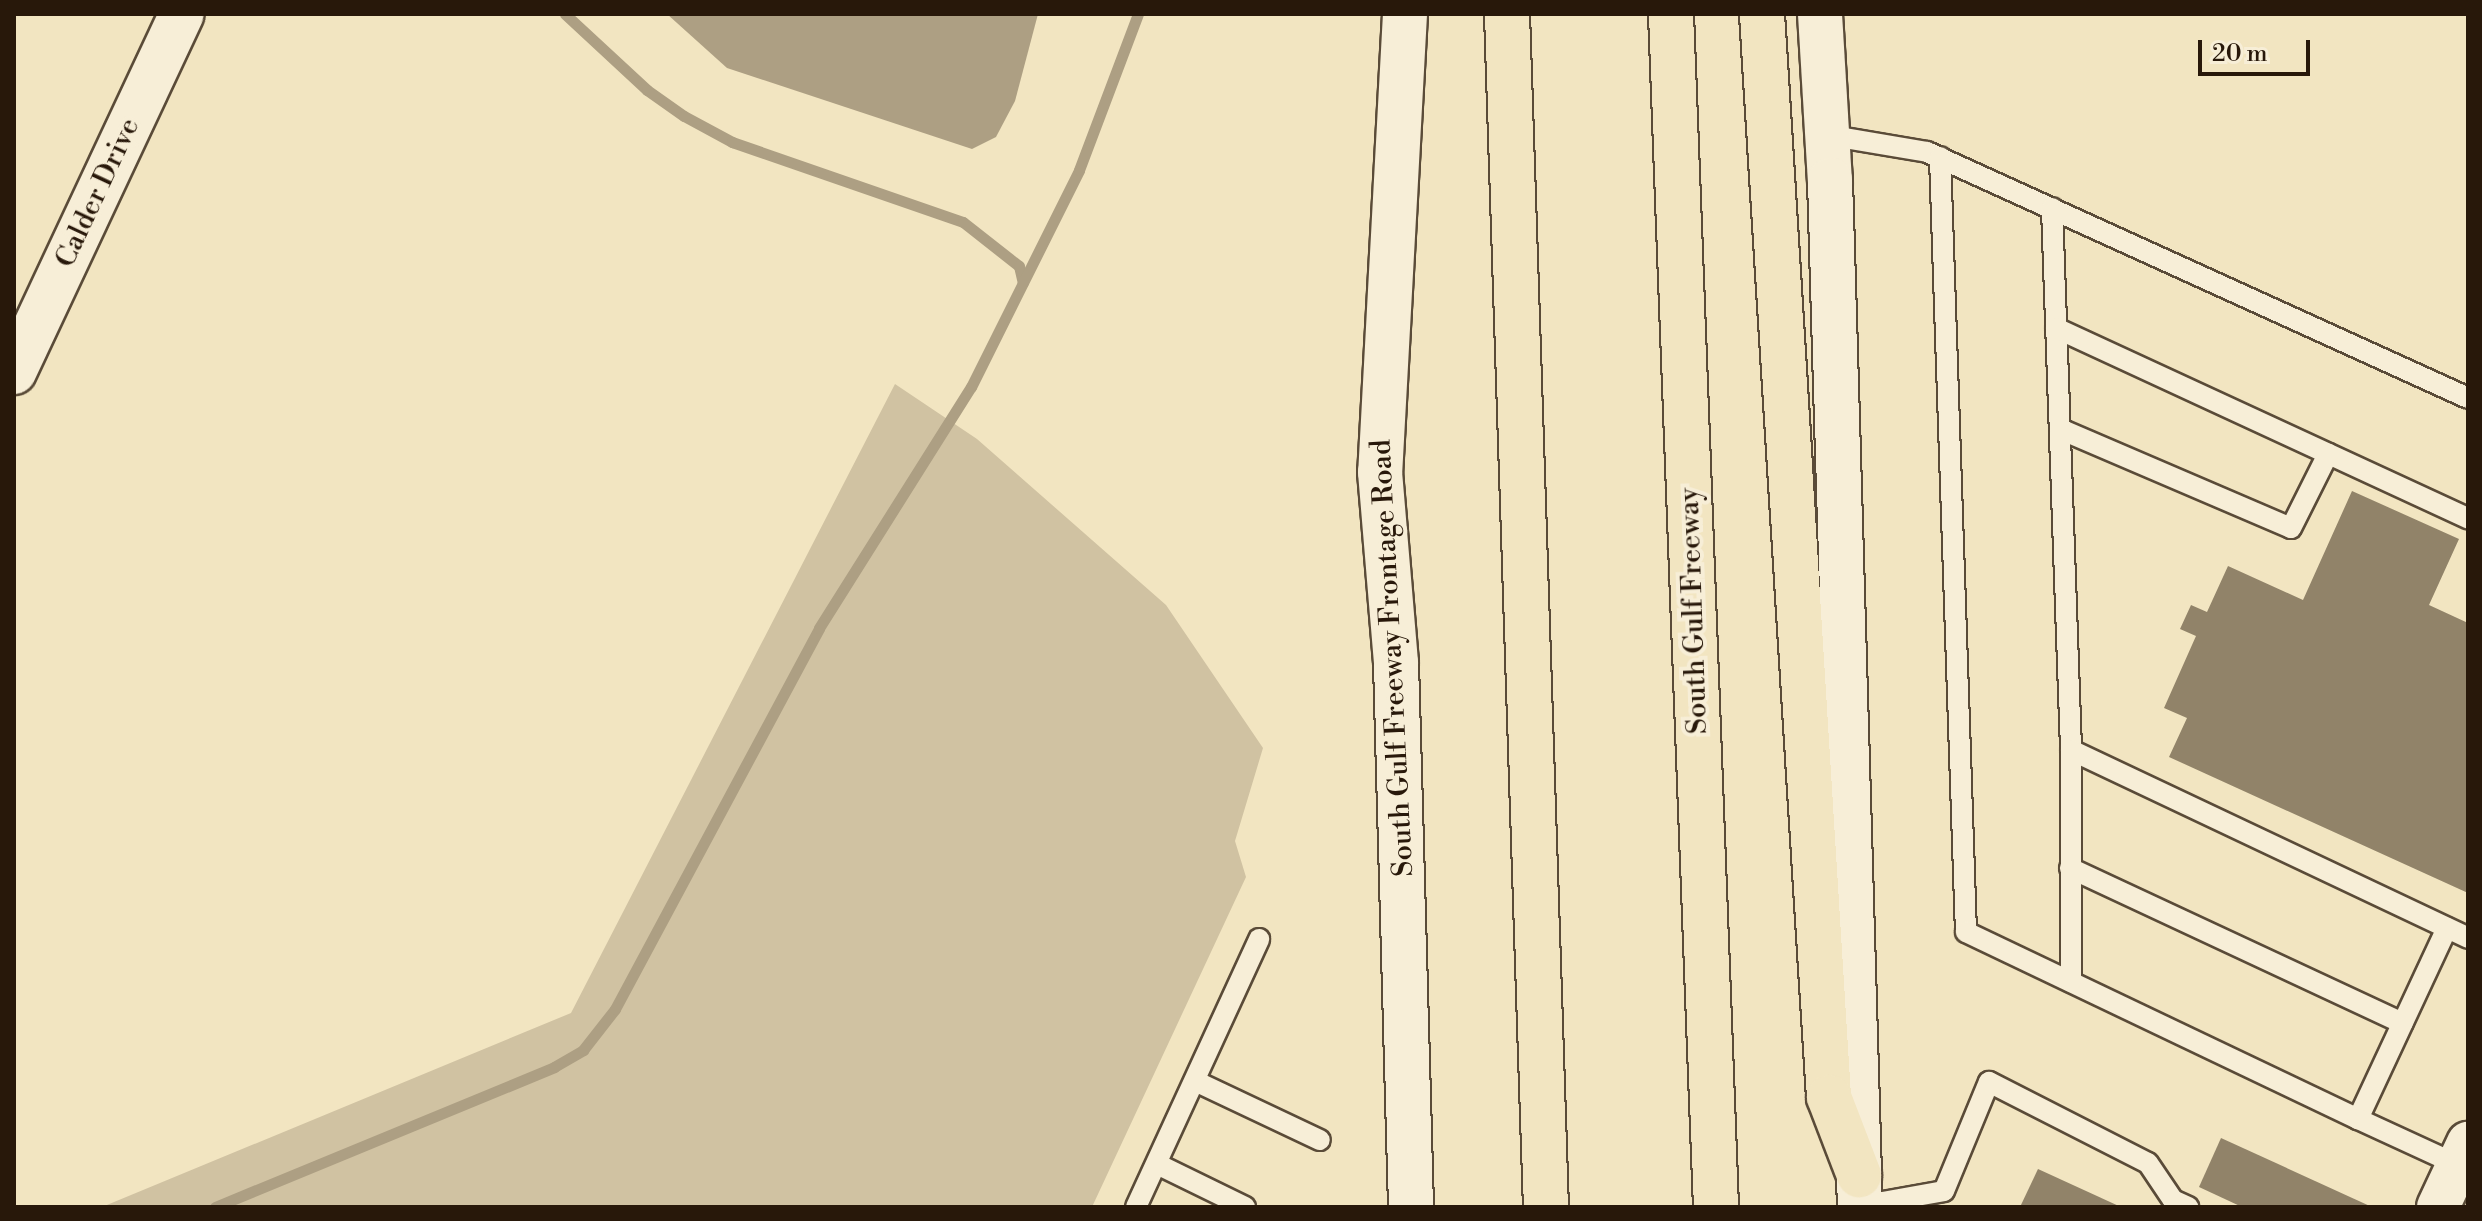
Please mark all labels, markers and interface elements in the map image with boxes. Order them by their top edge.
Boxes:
scale bar [2202,24,2314,74]
text: 20 m [2212,39,2268,69]
street label: Calder Drive [49,113,147,273]
street label: South Gulf Freeway Frontage Road [1365,438,1421,878]
street label: South Gulf Freeway [1673,487,1715,735]

